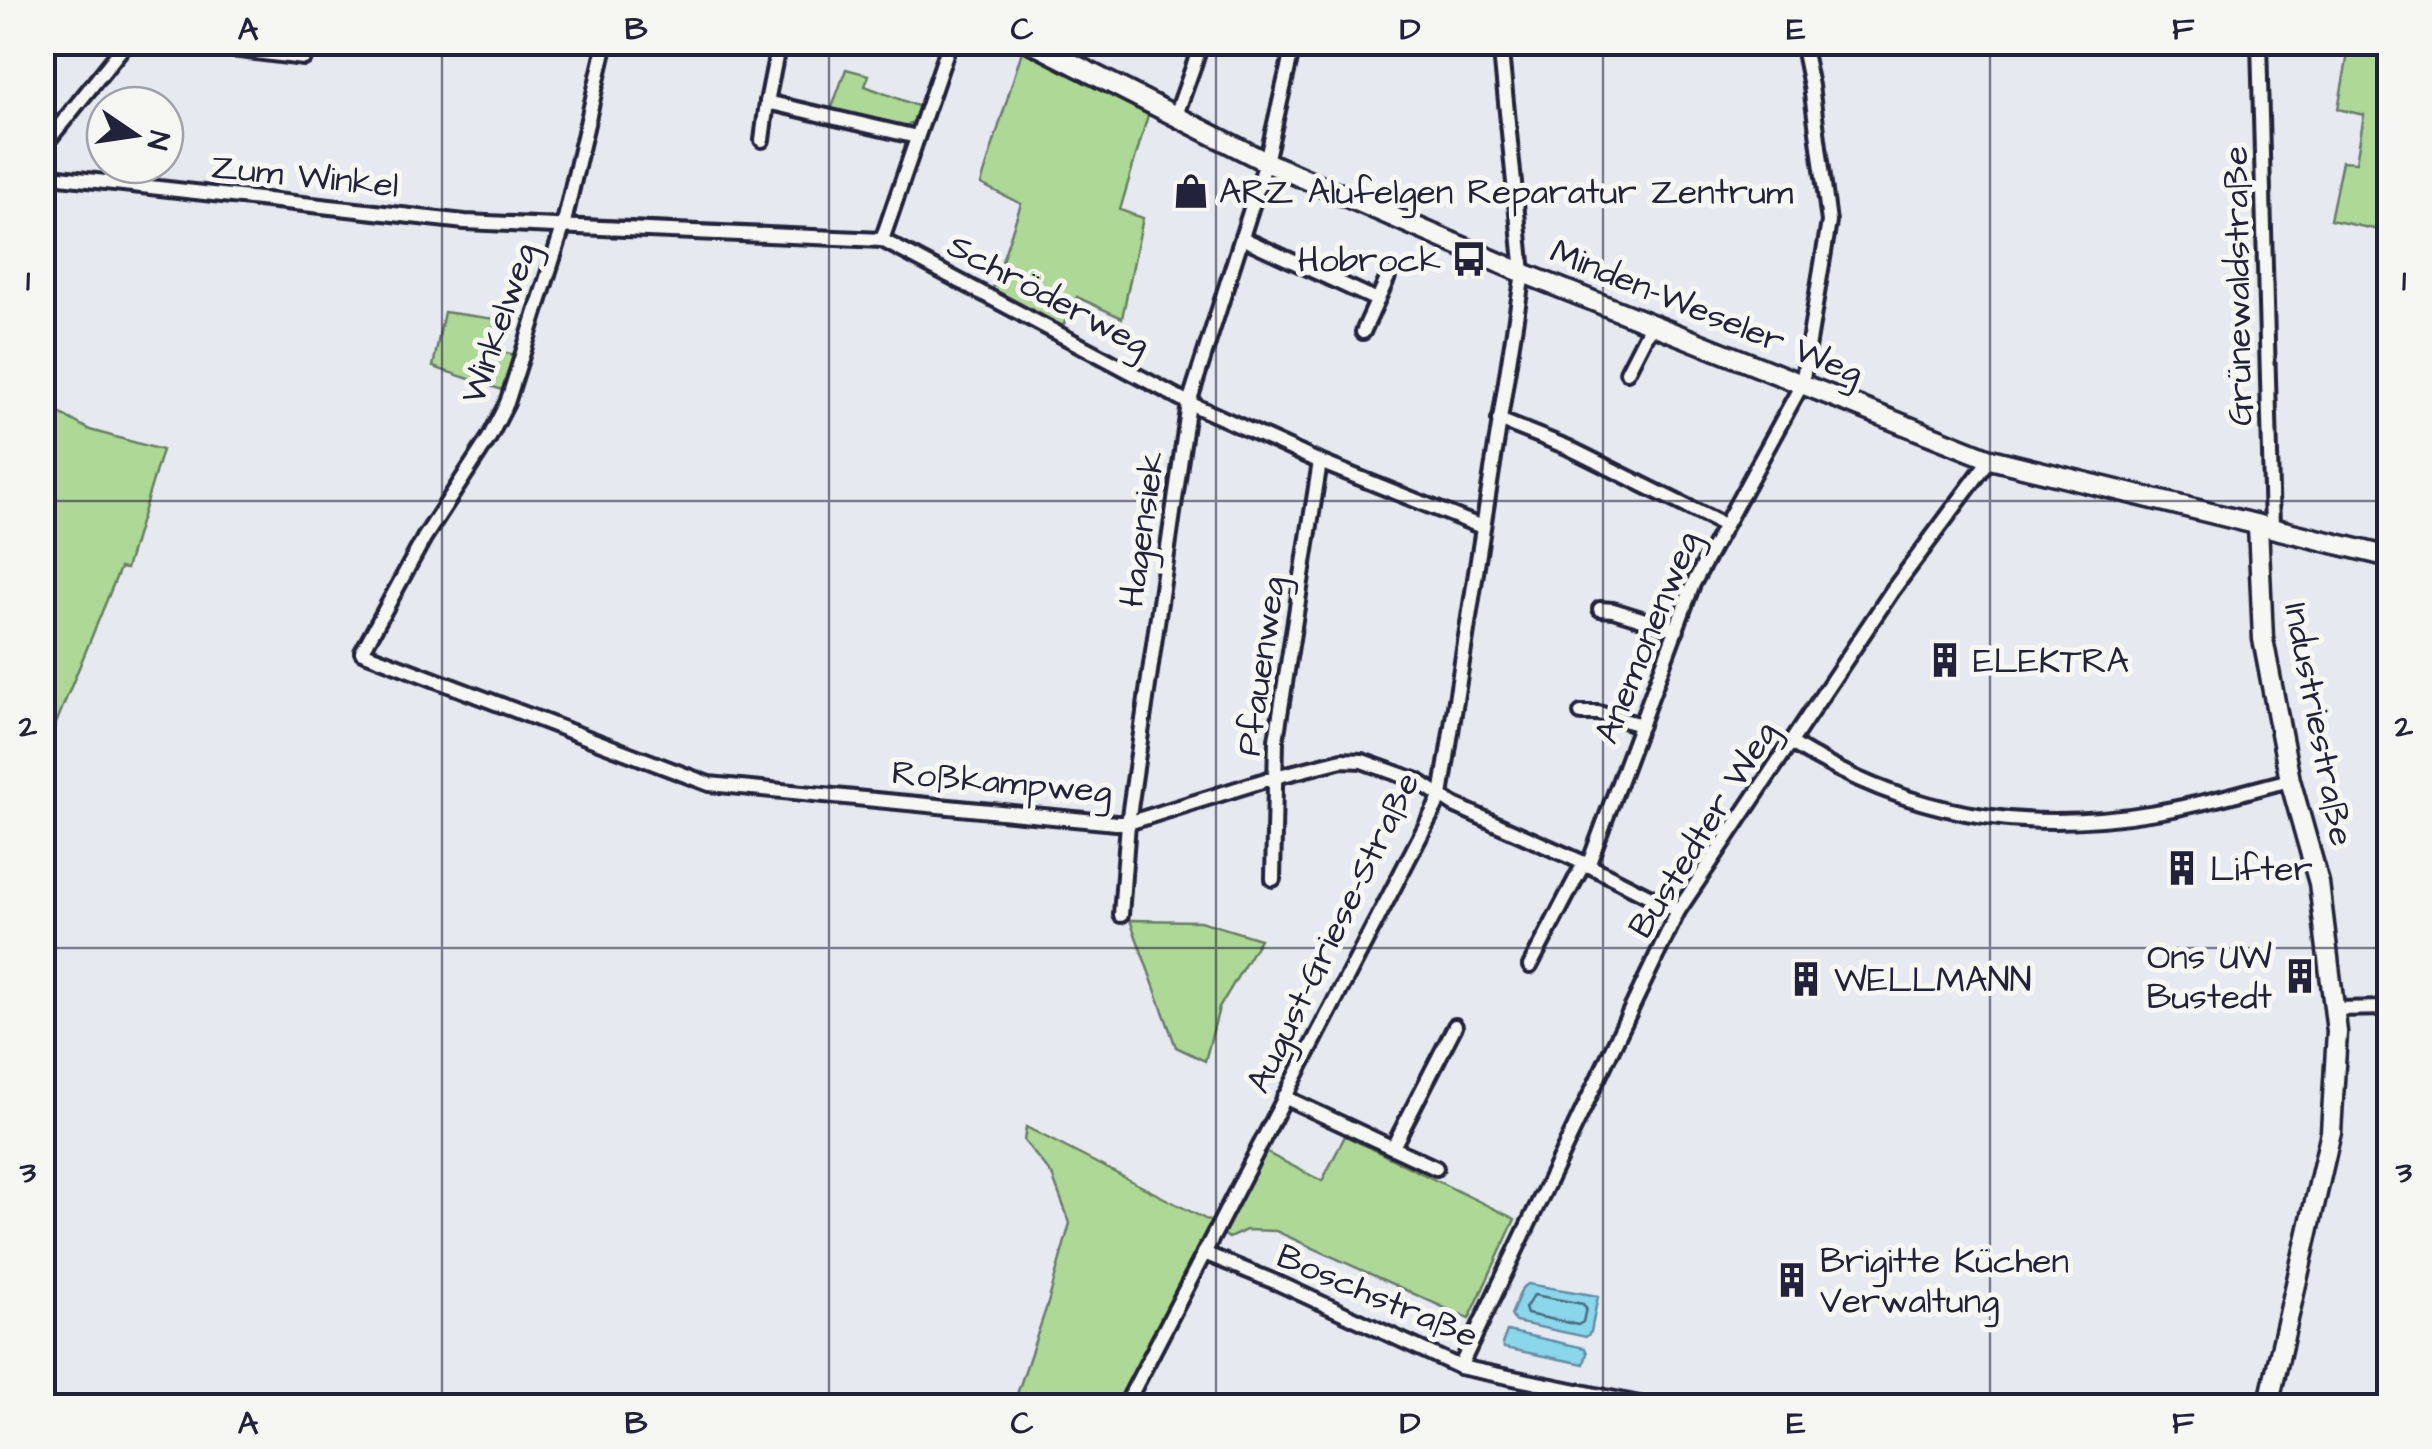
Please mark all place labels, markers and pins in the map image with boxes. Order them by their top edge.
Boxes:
place label: ARZ Alufelgen Reparatur Zentrum [1219,168,1793,219]
shop icon: ARZ Alufelgen Reparatur Zentrum [1172,172,1210,210]
place label: Hobrock [1298,236,1441,285]
bus stop icon: Hobrock [1450,240,1488,278]
place label: ELEKTRA [1973,637,2129,686]
building icon: ELEKTRA [1926,641,1964,679]
place label: Lifter [2210,845,2313,894]
building icon: Lifter [2163,849,2201,887]
place label: Ons UW Bustedt [2147,933,2272,1022]
place label: WELLMANN [1834,956,2031,1005]
building icon: Ons UW Bustedt [2281,957,2319,995]
building icon: WELLMANN [1787,960,1825,998]
place label: Brigitte Küchen Verwaltung [1820,1237,2069,1328]
building icon: Brigitte Küchen Verwaltung [1773,1261,1811,1299]

